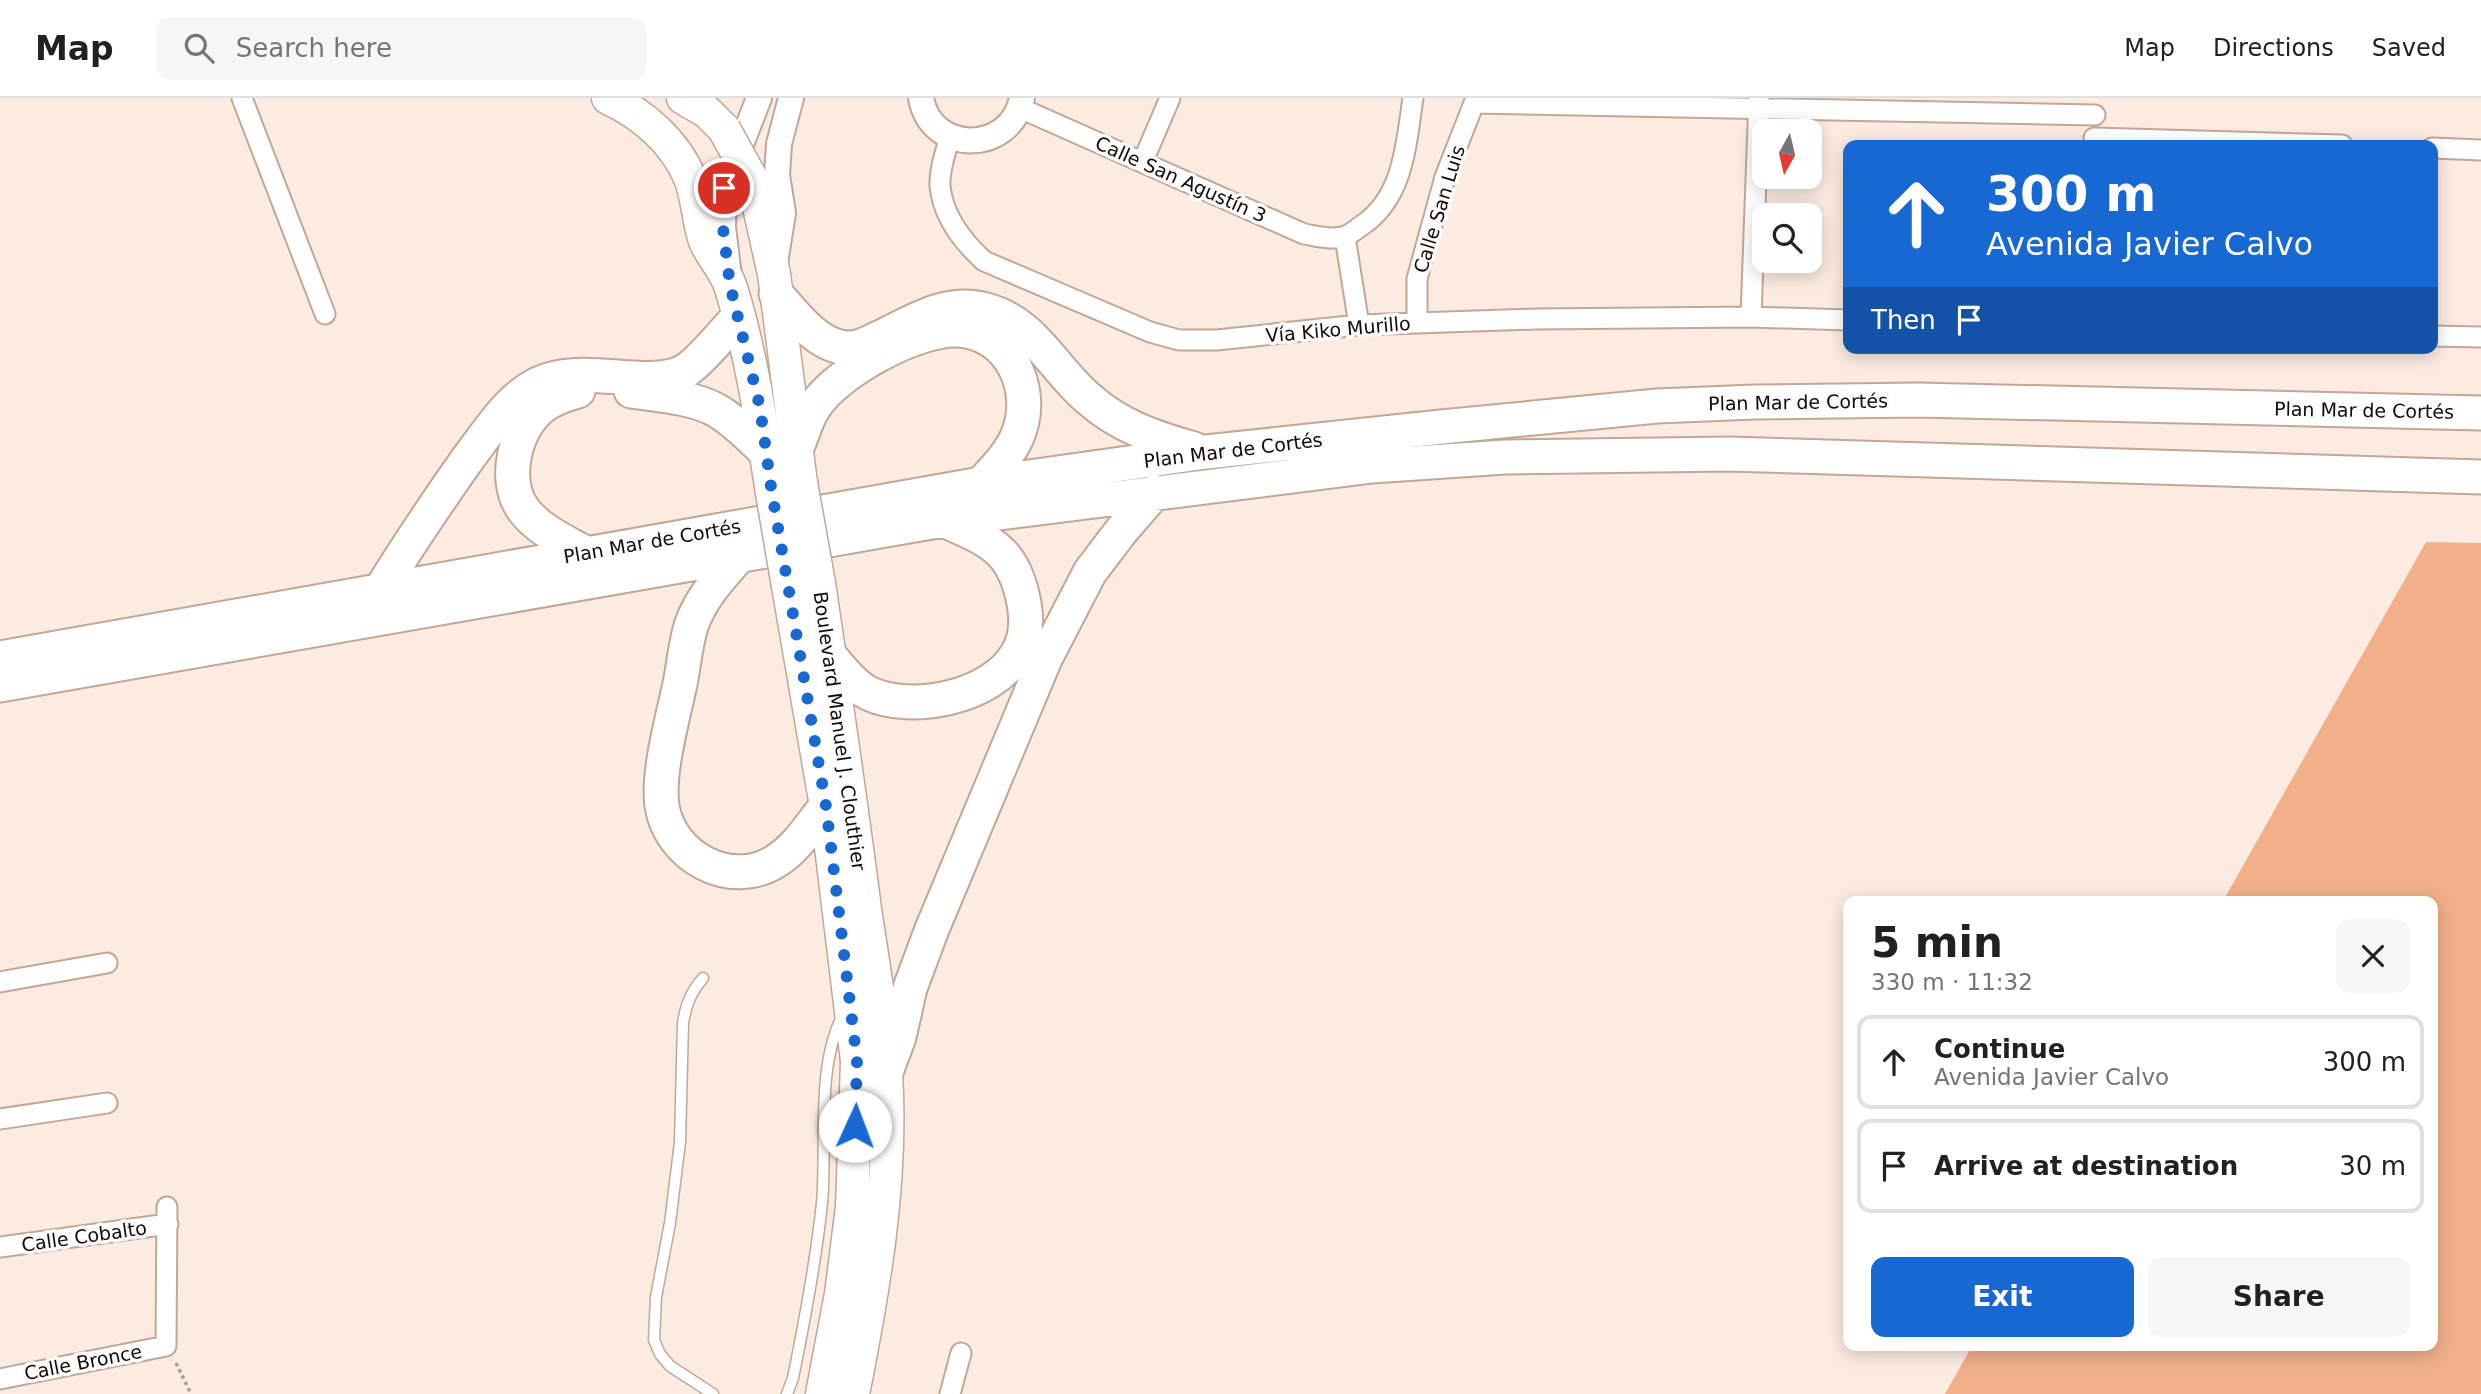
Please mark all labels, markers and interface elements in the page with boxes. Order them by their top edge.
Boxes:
search box [156,17,646,80]
text: Map [35,29,114,68]
icon: search [180,29,218,67]
text: Search here [236,33,392,63]
text: Map [2124,34,2175,62]
text: Directions [2213,34,2334,62]
text: Saved [2372,34,2446,62]
north arrow [1752,119,1822,189]
map controls [1752,119,1822,273]
street label: Calle San Agustín 3 [1092,131,1270,227]
street label: Calle San Luis [1409,142,1469,276]
pin [694,158,754,218]
text: 300 m [1986,166,2156,223]
icon: ahead [1871,168,1962,259]
icon: arrive [705,169,743,207]
button: search [1752,203,1822,273]
text: Avenida Javier Calvo [1986,225,2313,263]
icon: arrive [1950,301,1988,339]
text: Then [1871,305,1936,335]
street label: Vía Kiko Murillo [1265,312,1411,346]
street label: Plan Mar de Cortés [1708,389,1888,415]
street label: Plan Mar de Cortés [2274,397,2454,423]
street label: Plan Mar de Cortés [1142,428,1324,472]
street label: Plan Mar de Cortés [562,515,742,567]
street label: Boulevard Manuel J. Clouthier [810,590,871,872]
text: 5 min [1871,918,2003,967]
button: close [2336,919,2410,993]
text: 330 m · 11:32 [1871,969,2033,995]
text: Continue [1934,1034,2065,1064]
icon: ahead [1875,1043,1913,1081]
text: 300 m [2323,1047,2406,1077]
text: Avenida Javier Calvo [1934,1064,2169,1090]
position arrow [818,1089,892,1163]
icon: arrive [1875,1147,1913,1185]
text: Arrive at destination [1934,1151,2238,1181]
text: 30 m [2339,1151,2406,1181]
street label: Calle Cobalto [20,1216,148,1256]
button: Exit [1871,1257,2134,1337]
button: Share [2148,1257,2410,1337]
street label: Calle Bronce [22,1340,144,1384]

